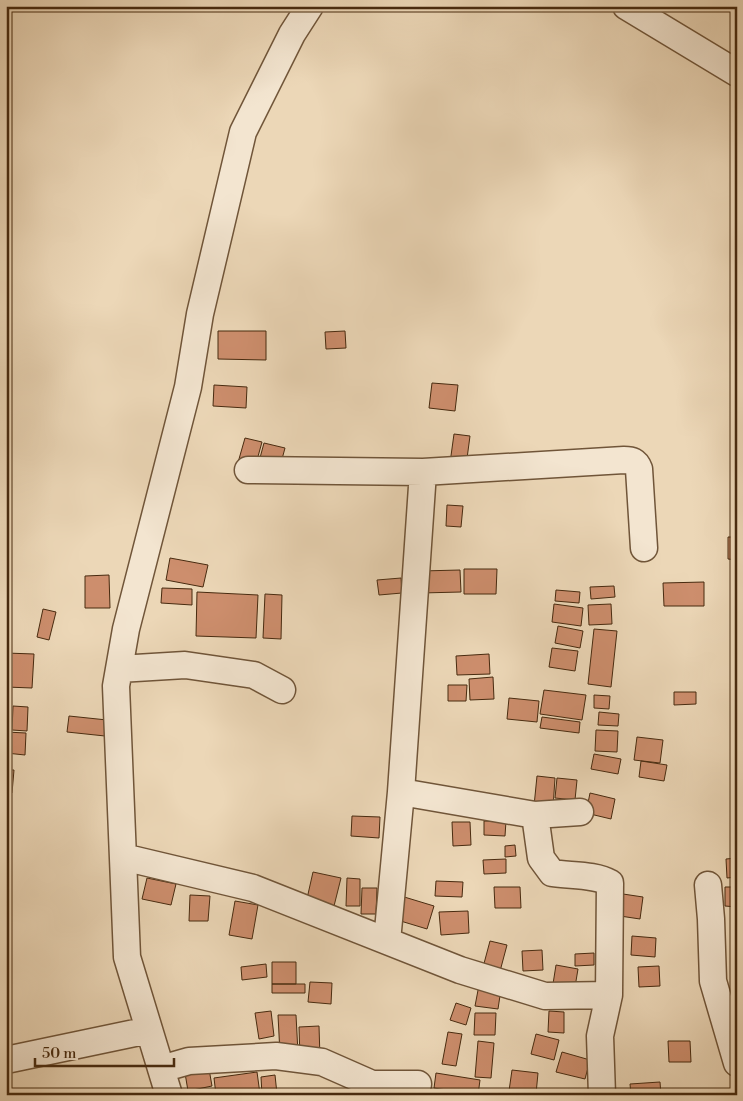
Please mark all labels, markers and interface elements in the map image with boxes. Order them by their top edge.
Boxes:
scale bar [35,1036,174,1068]
text: 50 m [42,1044,76,1063]

